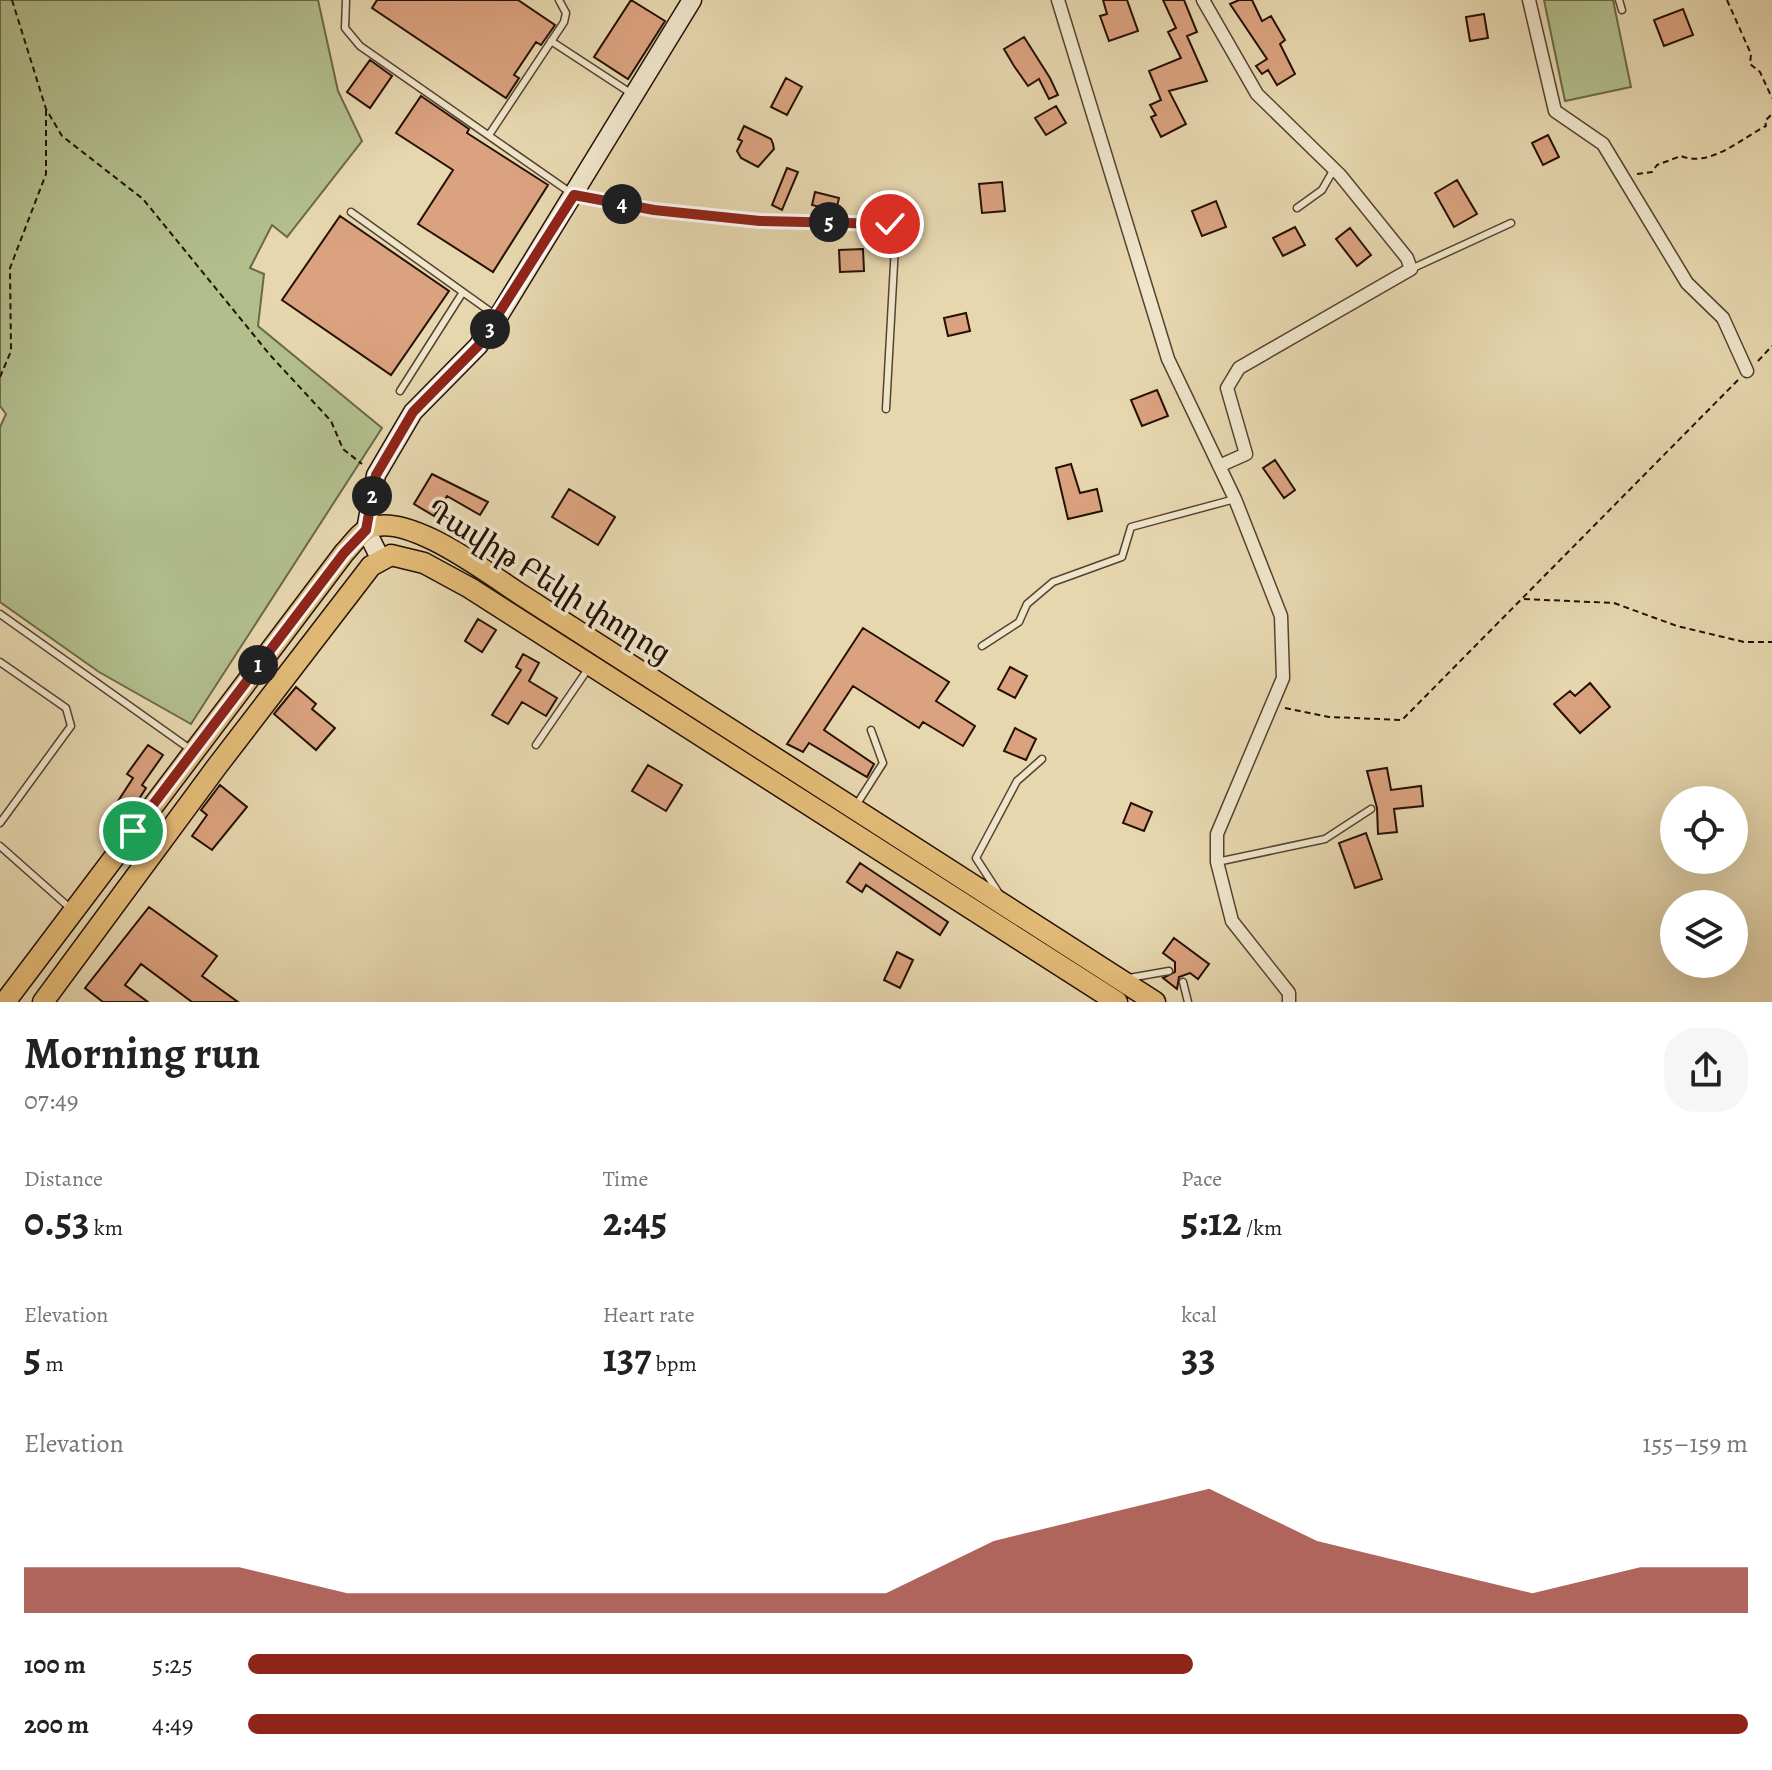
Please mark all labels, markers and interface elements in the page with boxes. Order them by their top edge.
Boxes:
pin: 4 [602,184,642,224]
text: 4 [617,189,627,219]
pin [856,190,924,258]
pin: 5 [809,202,849,242]
icon: check [868,202,912,246]
text: 5 [824,207,834,237]
pin: 3 [470,309,510,349]
text: 3 [485,314,495,344]
pin: 2 [352,476,392,516]
text: 2 [367,481,377,511]
street label: Դավիթ Բեկի փողոց [419,490,679,672]
pin: 1 [238,645,278,685]
text: 1 [254,650,262,680]
map controls [1660,786,1748,978]
button: locate [1660,786,1748,874]
pin [99,797,167,865]
icon: arrive [111,809,155,853]
button: layers [1660,890,1748,978]
text: Morning run [24,1023,260,1083]
button: share [1664,1028,1748,1112]
text: 07:49 [24,1083,79,1118]
text: Distance [24,1164,103,1194]
text: Time [603,1164,648,1194]
text: Pace [1181,1164,1222,1194]
text: 0.53 [24,1194,89,1249]
text: 2:45 [603,1194,667,1249]
text: 5:12 [1181,1194,1242,1249]
text: km [89,1213,123,1243]
text: /km [1242,1213,1282,1243]
text: Elevation [24,1300,108,1330]
text: Heart rate [603,1300,695,1330]
text: kcal [1181,1300,1217,1330]
text: 5 [24,1330,41,1385]
text: 137 [603,1330,651,1385]
text: 33 [1181,1330,1216,1385]
text: m [41,1349,64,1379]
text: bpm [651,1349,697,1379]
text: Elevation [24,1426,124,1461]
text: 155–159 m [1642,1426,1748,1461]
text: 100 m [24,1647,86,1682]
text: 5:25 [152,1647,193,1682]
text: 200 m [24,1707,89,1742]
text: 4:49 [152,1707,194,1742]

